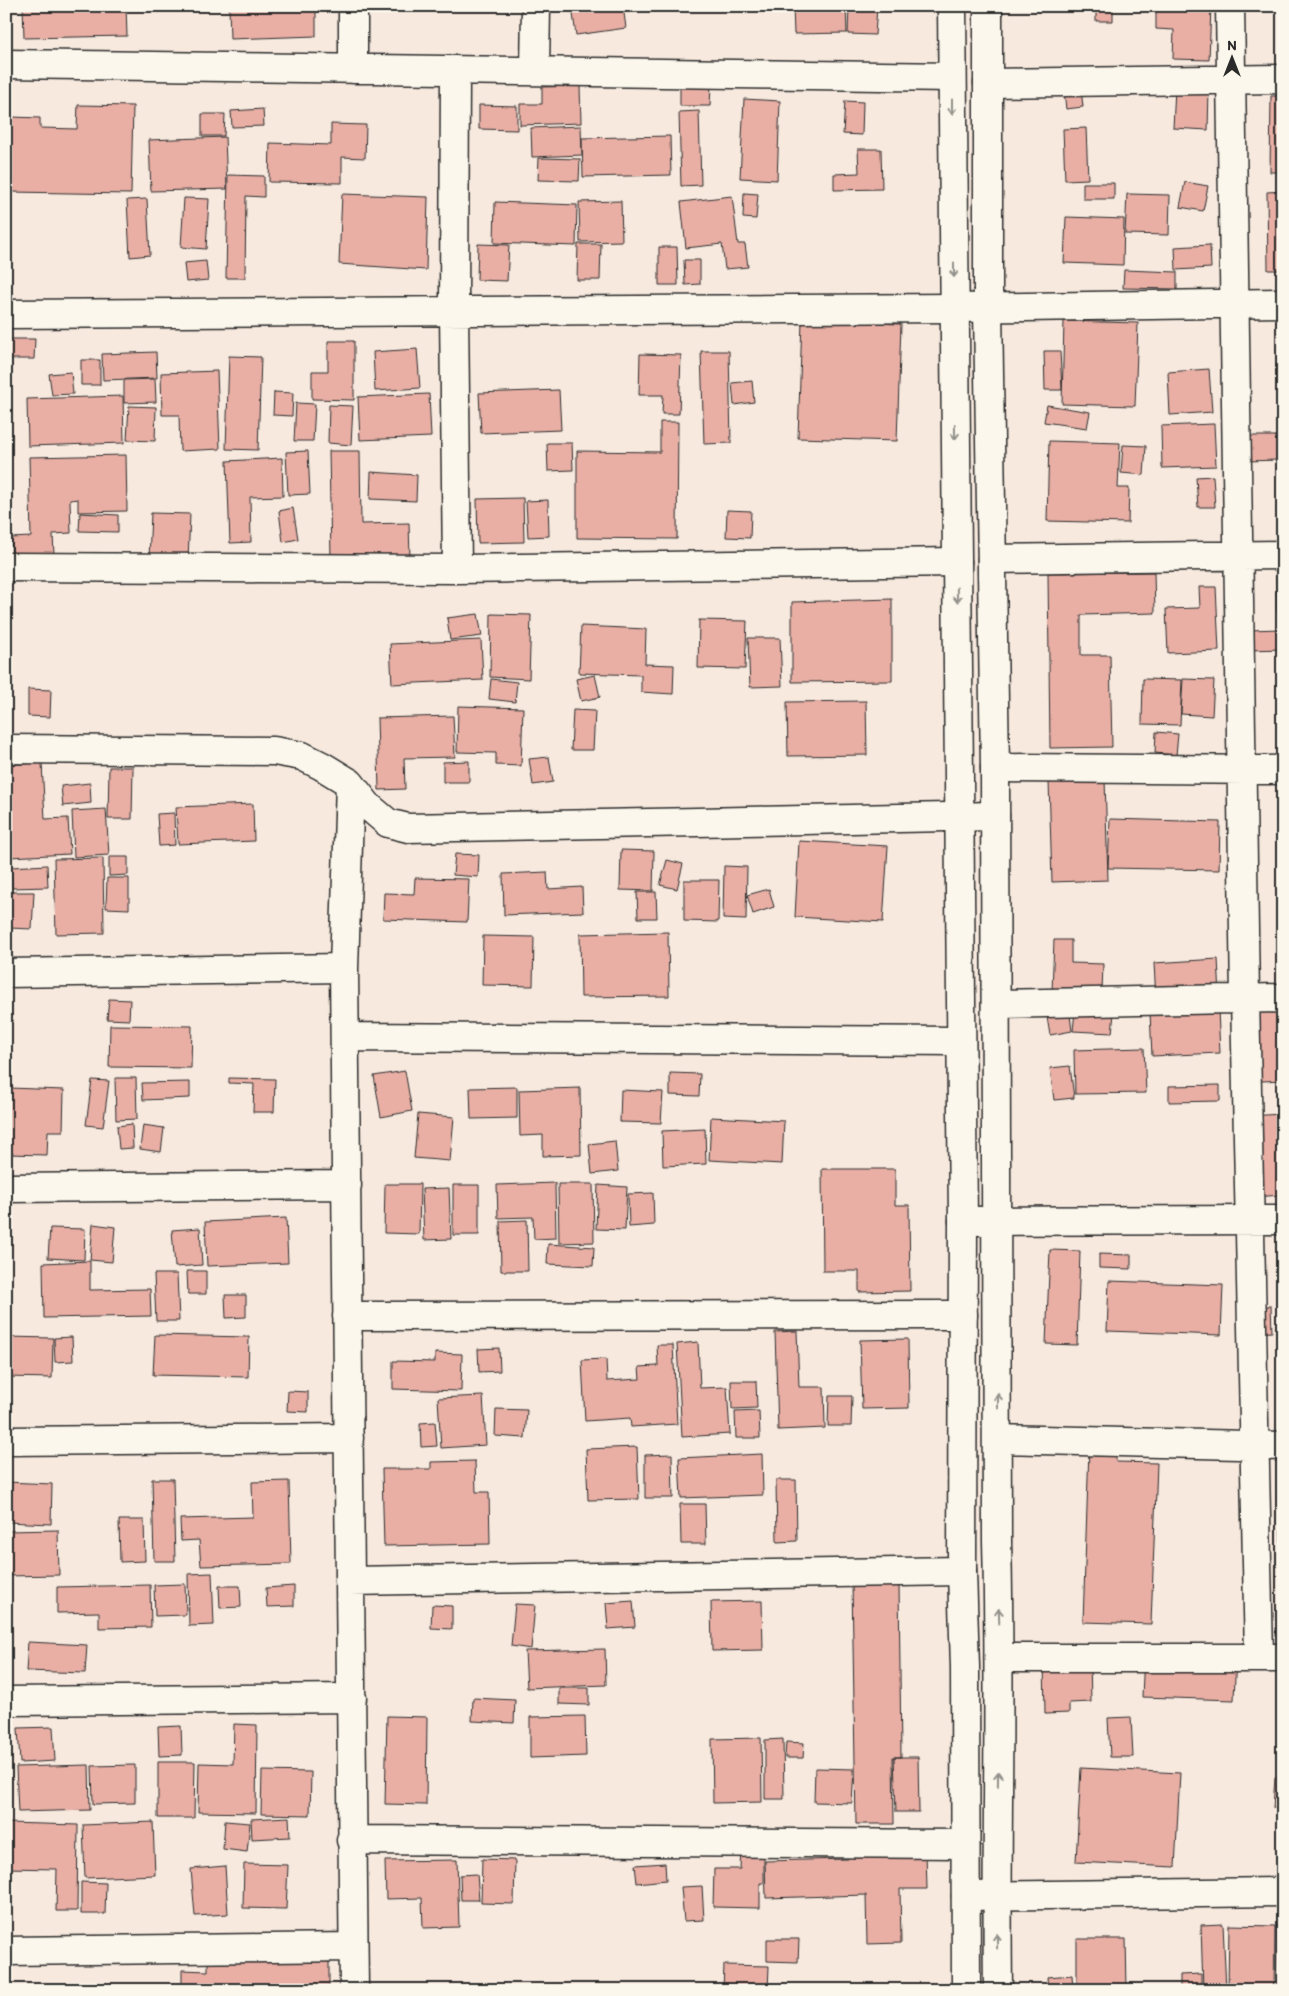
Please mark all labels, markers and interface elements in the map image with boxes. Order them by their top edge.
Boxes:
north arrow [1206,32,1256,82]
text: N [1227,37,1237,54]
one-way arrow [947,99,957,115]
one-way arrow [949,262,958,278]
one-way arrow [950,424,960,440]
one-way arrow [952,586,962,603]
one-way arrow [993,1393,1003,1410]
one-way arrow [994,1608,1004,1624]
one-way arrow [994,1771,1003,1787]
one-way arrow [992,1933,1002,1950]

